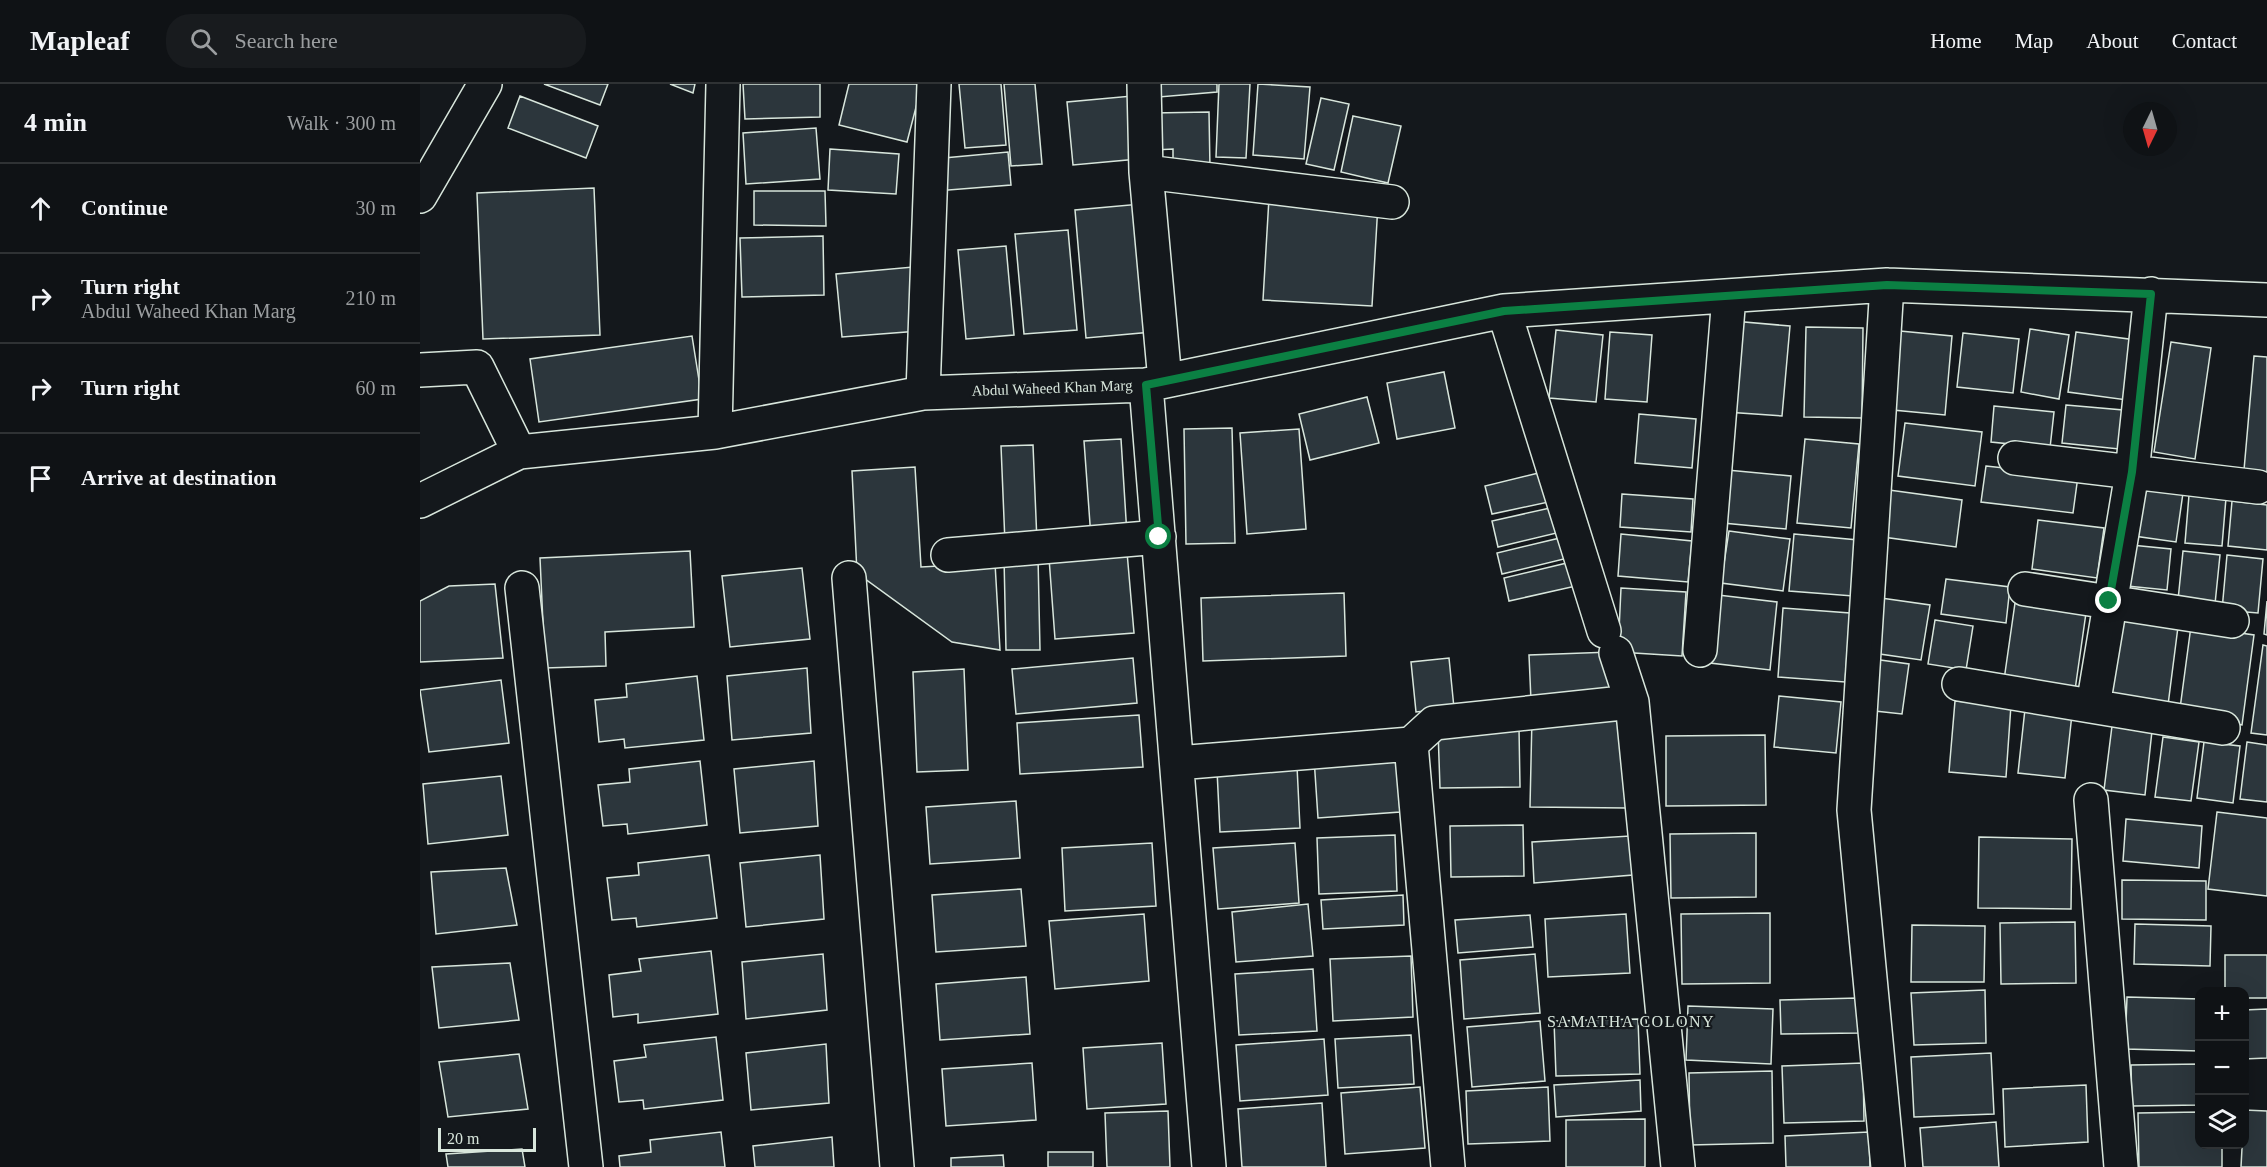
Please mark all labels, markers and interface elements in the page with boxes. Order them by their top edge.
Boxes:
search box [166,14,586,68]
text: Mapleaf [30,25,130,56]
icon: search [187,25,220,58]
text: Search here [235,28,338,53]
text: Home [1930,29,1982,53]
text: Map [2015,29,2053,53]
text: About [2086,29,2139,53]
text: Contact [2172,29,2237,53]
north arrow [2123,102,2177,156]
text: 4 min [24,108,87,137]
text: Walk · 300 m [287,112,396,134]
icon: ahead [24,192,57,225]
text: Continue [81,195,168,220]
text: 30 m [355,197,396,219]
text: Turn right [81,274,180,299]
icon: right [24,282,57,315]
text: 210 m [345,287,396,309]
text: Abdul Waheed Khan Marg [81,300,296,322]
icon: right [24,372,57,405]
text: Turn right [81,375,180,400]
text: 60 m [355,377,396,399]
street label: Abdul Waheed Khan Marg [971,377,1133,399]
icon: arrive [24,462,57,495]
text: Arrive at destination [81,465,277,490]
route start [1145,523,1171,549]
route end [2095,587,2121,613]
map controls [2195,987,2249,1149]
button: + [2195,987,2249,1041]
district label: SAMATHA COLONY [1547,1013,1715,1030]
button: − [2195,1041,2249,1095]
button: layers [2195,1095,2249,1149]
scale bar [438,1125,536,1152]
text: 20 m [447,1130,479,1147]

